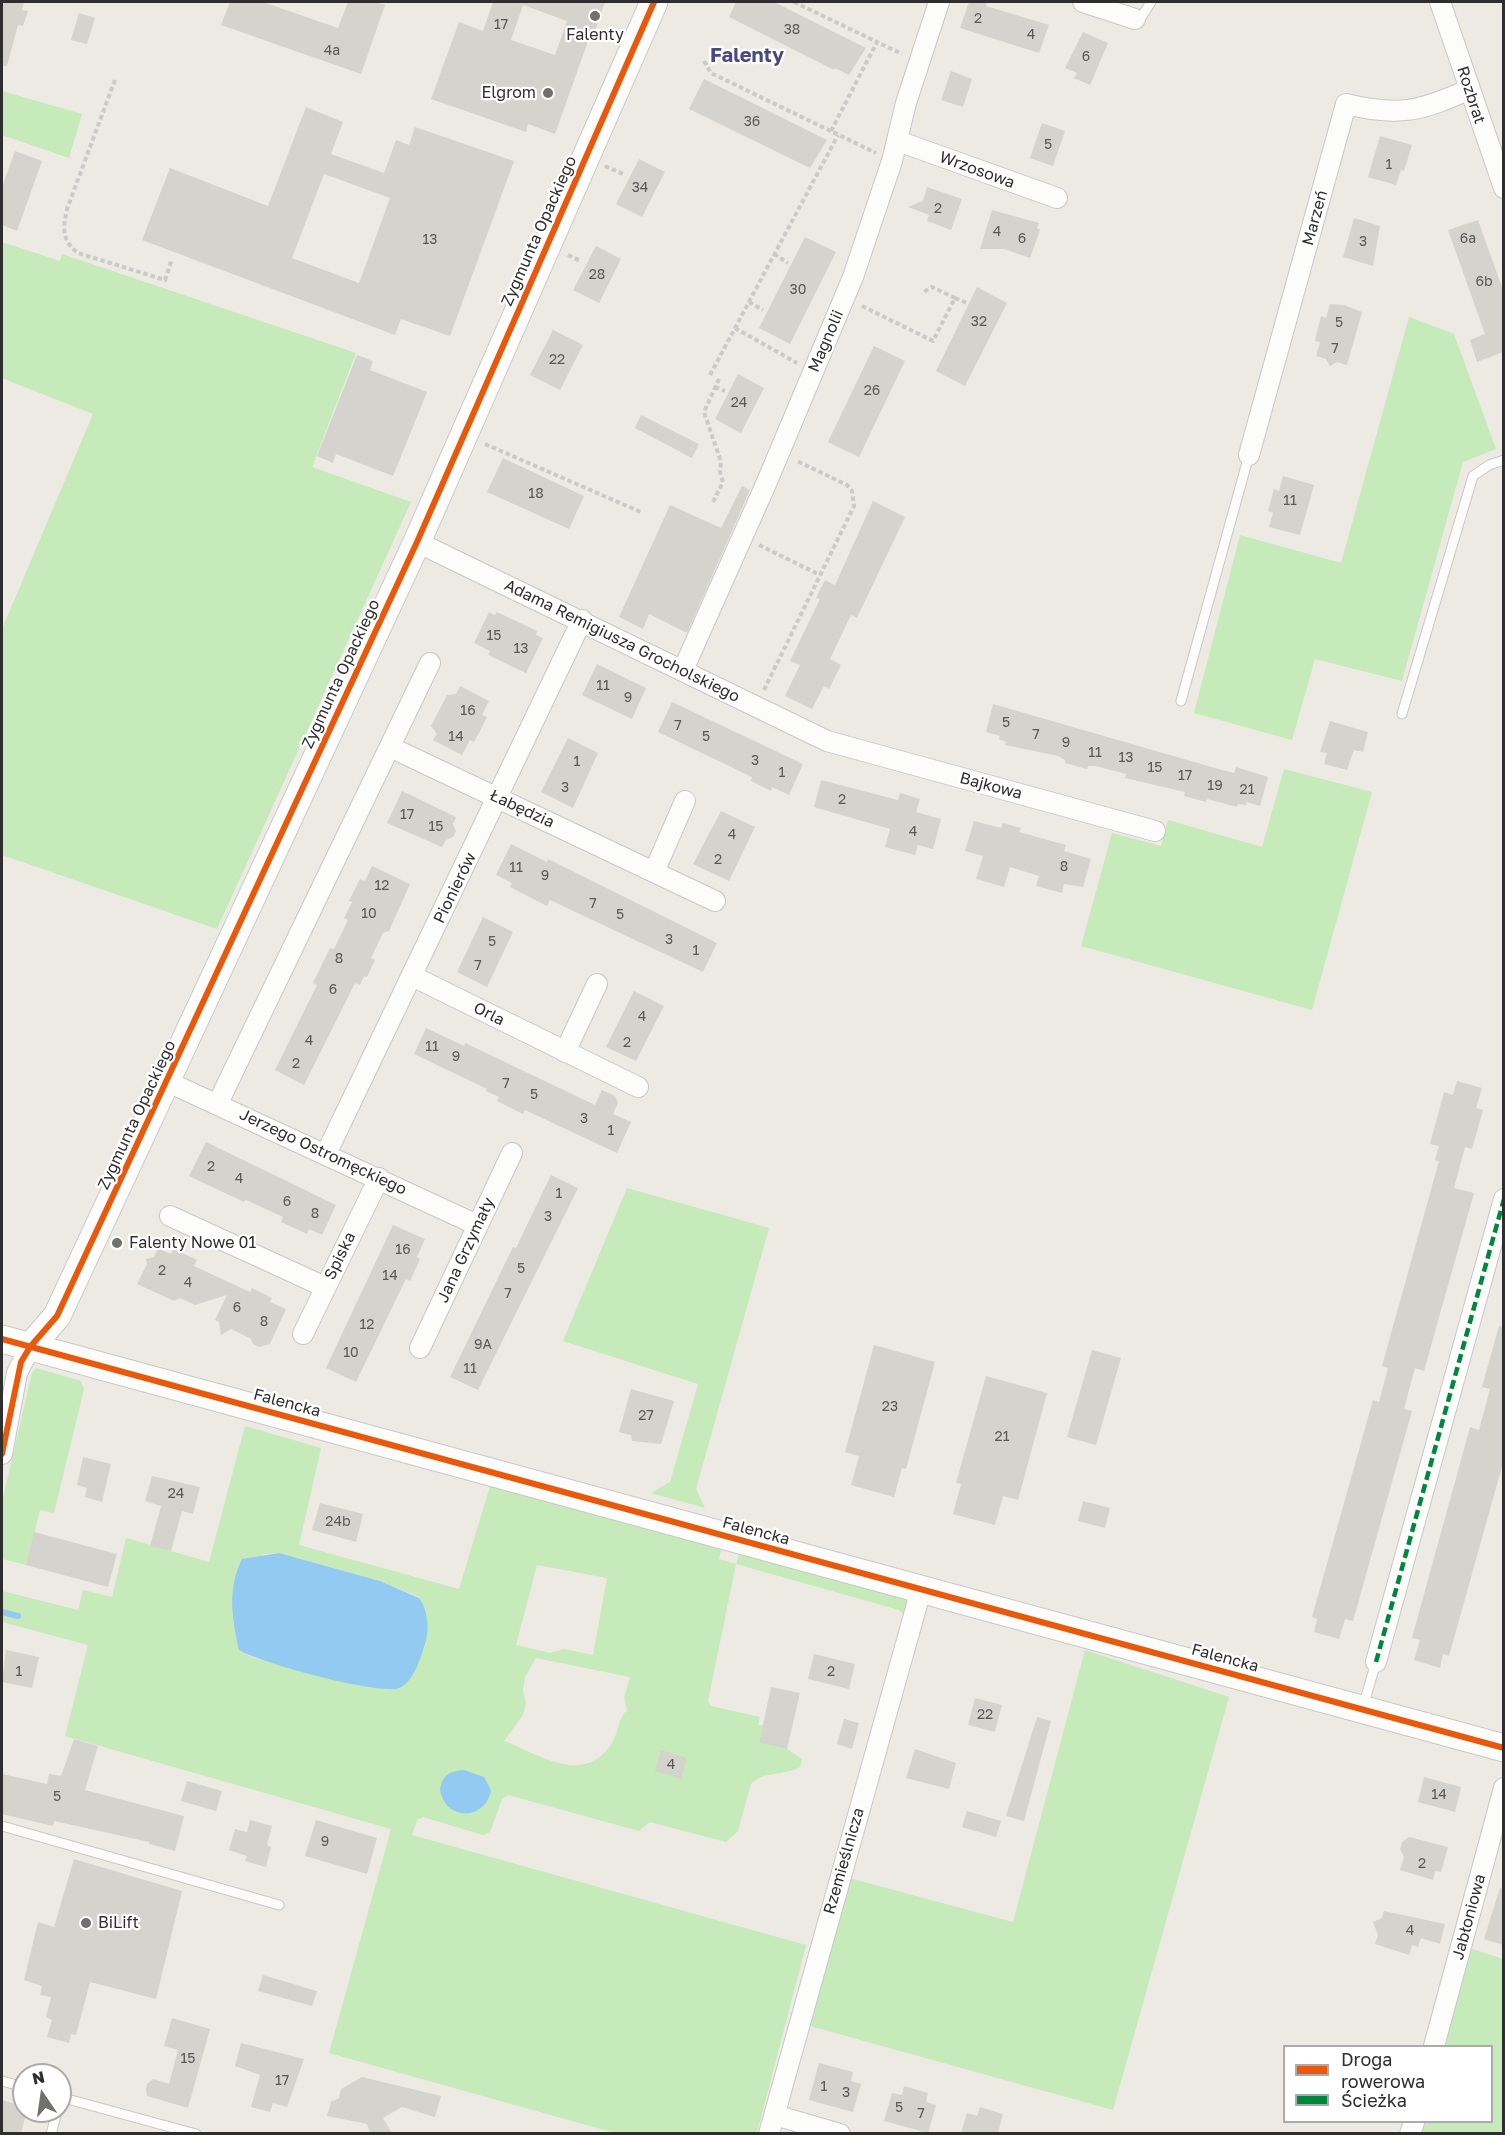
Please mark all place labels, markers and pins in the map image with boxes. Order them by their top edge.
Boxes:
marker: Falenty [588,9,602,23]
place label: Falenty [566,25,624,45]
place label: Elgrom [482,83,536,103]
marker: Elgrom [541,86,555,100]
place label: Falenty Nowe 01 [129,1233,256,1253]
marker: Falenty Nowe 01 [110,1236,124,1250]
place label: BiLift [98,1913,139,1933]
marker: BiLift [79,1916,93,1930]

